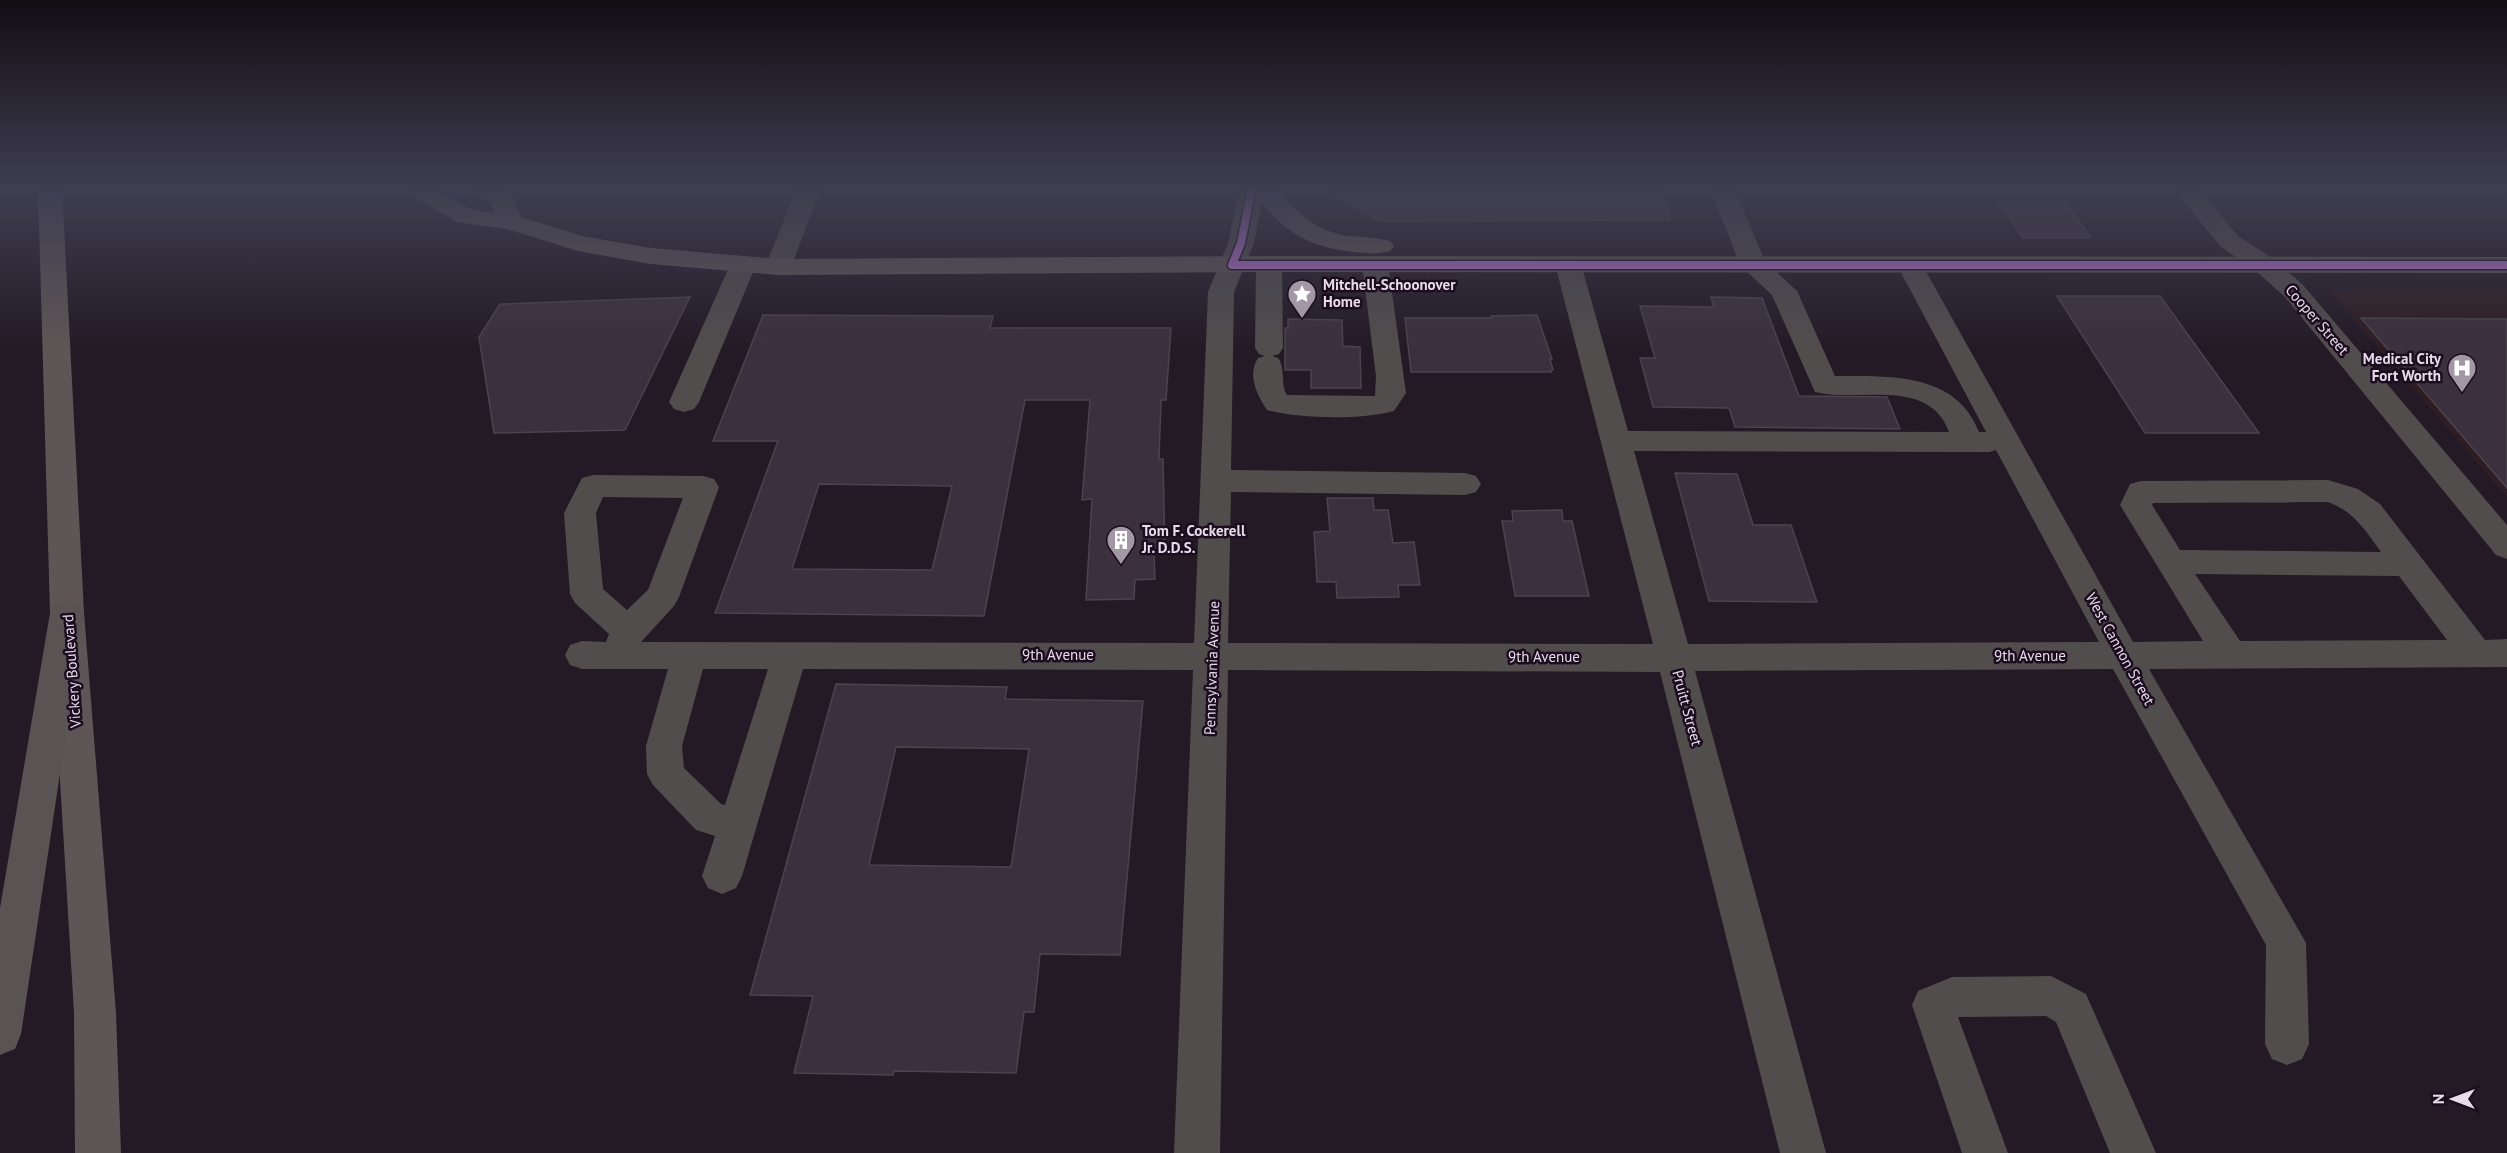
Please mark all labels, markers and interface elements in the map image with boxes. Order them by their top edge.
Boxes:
place label: Mitchell-Schoonover Home [1323,275,1456,311]
place icon: Mitchell-Schoonover Home [1286,278,1318,320]
street label: Cooper Street [2282,281,2353,359]
place label: Medical City Fort Worth [2363,349,2442,385]
hospital icon: Medical City Fort Worth [2446,352,2478,394]
place label: Tom F. Cockerell Jr. D.D.S. [1141,521,1246,557]
building icon: Tom F. Cockerell Jr. D.D.S. [1105,524,1137,566]
street label: West Cannon Street [2082,589,2159,708]
street label: Pennsylvania Avenue [1200,601,1223,735]
street label: Vickery Boulevard [58,614,85,730]
street label: 9th Avenue [1022,645,1094,664]
street label: 9th Avenue [1994,646,2066,665]
street label: 9th Avenue [1508,647,1580,666]
street label: Pruitt Street [1668,668,1707,748]
north arrow [2423,1069,2483,1129]
text: N [2428,1094,2448,1104]

